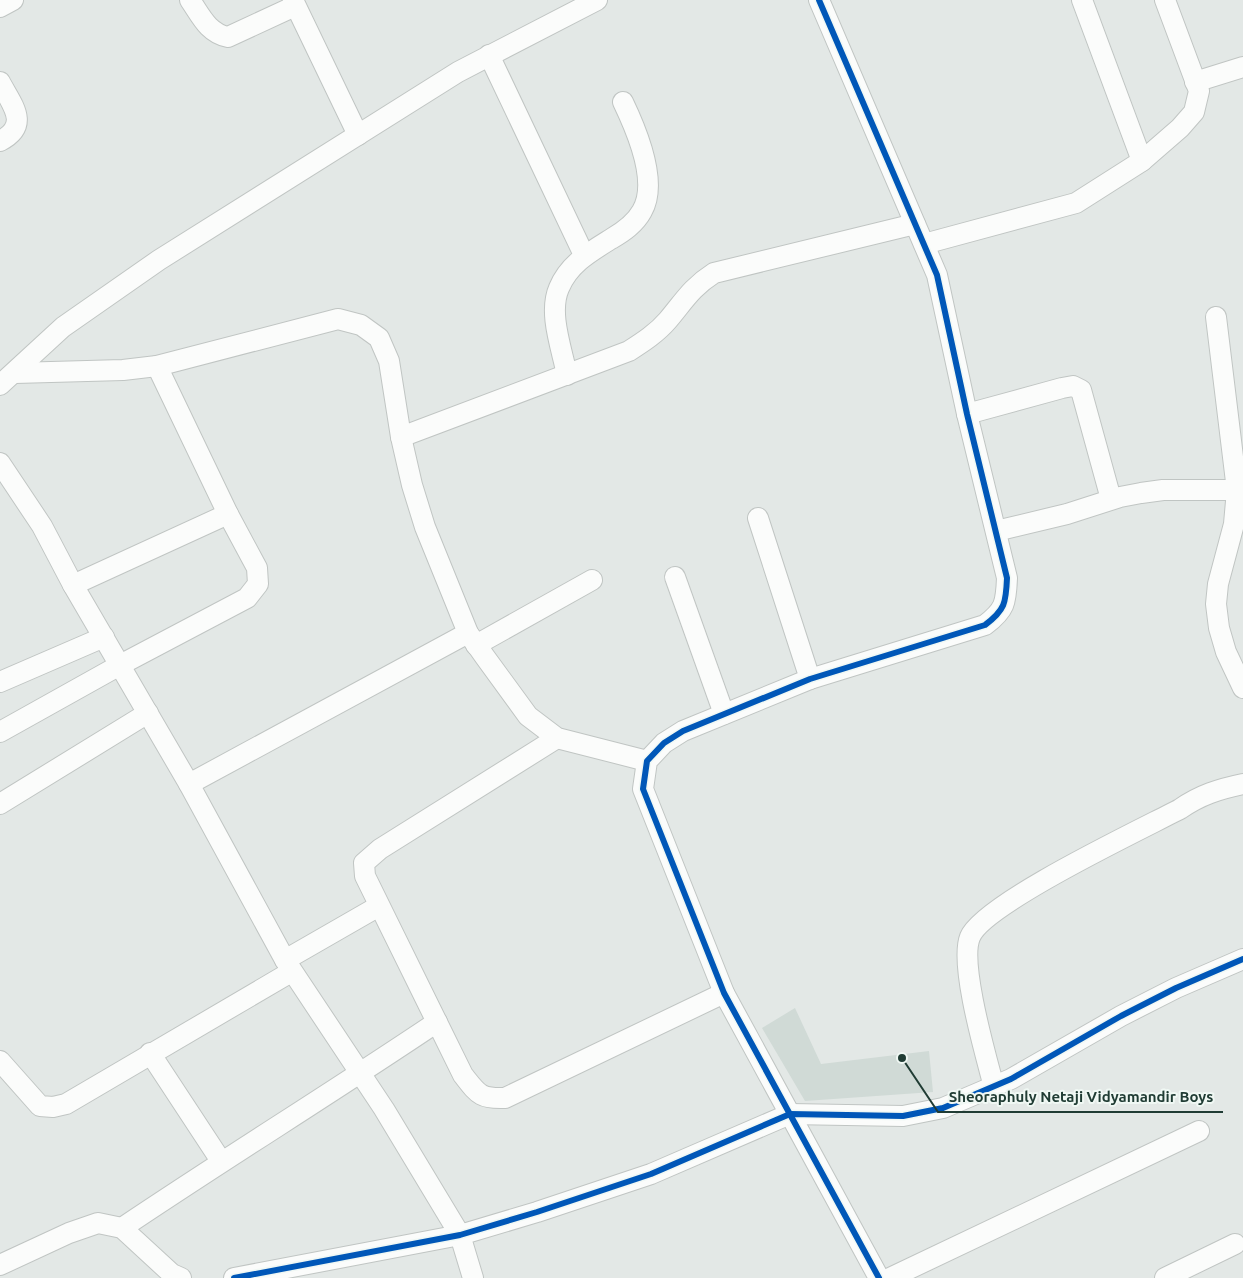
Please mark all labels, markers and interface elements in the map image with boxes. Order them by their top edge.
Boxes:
callout: Sheoraphuly Netaji Vidyamandir Boys [938,1082,1223,1112]
text: Sheoraphuly Netaji Vidyamandir Boys [949,1088,1213,1105]

